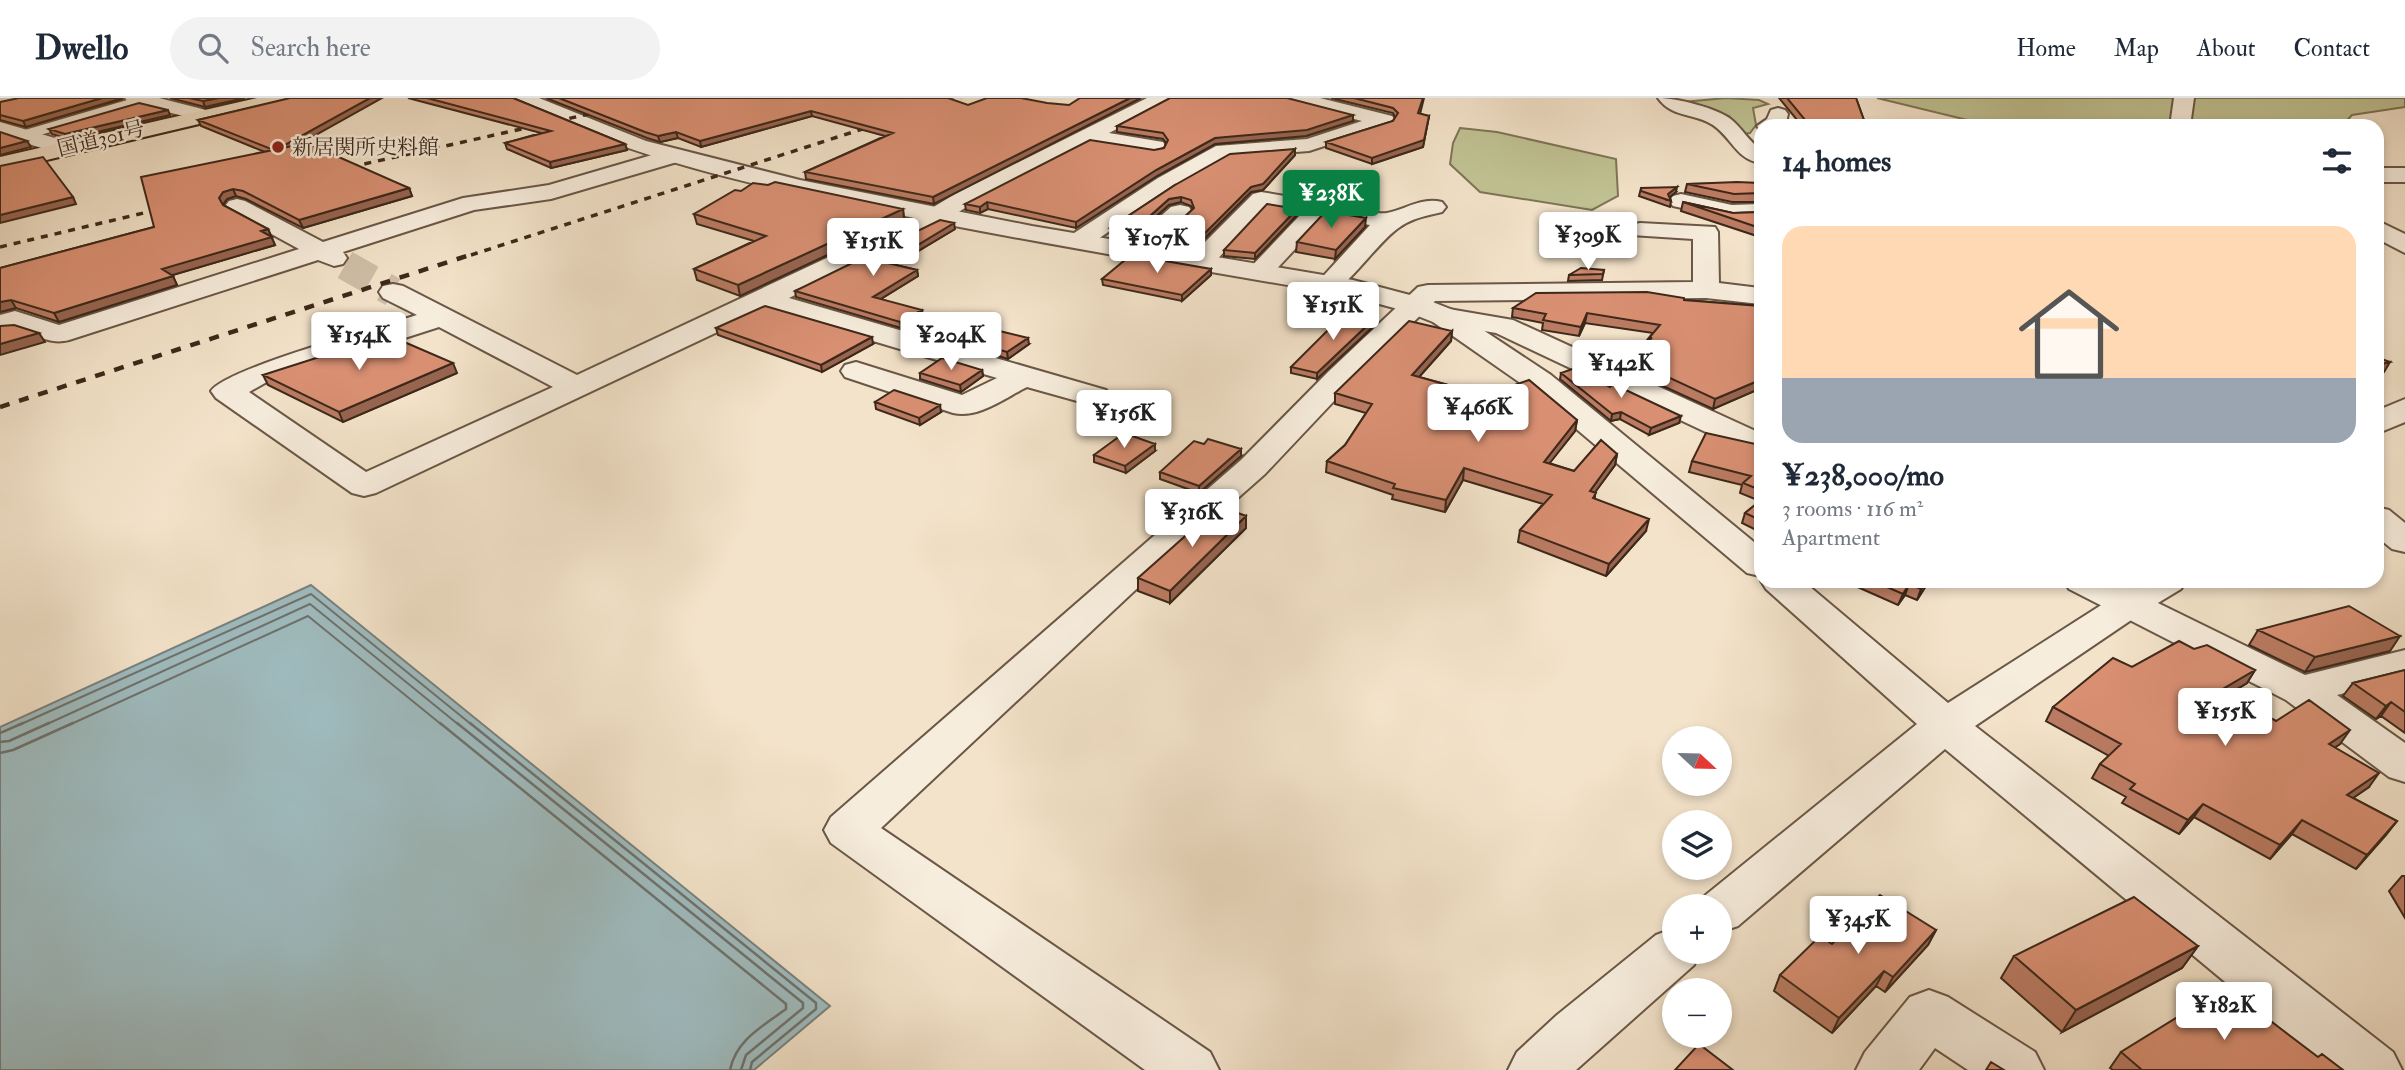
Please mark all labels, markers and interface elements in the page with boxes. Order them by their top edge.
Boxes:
search box [170,17,660,80]
text: Dwello [35,28,128,69]
icon: search [194,29,232,67]
text: Search here [250,32,371,64]
text: Home [2016,33,2076,64]
text: Map [2114,33,2159,64]
text: About [2197,33,2256,64]
text: Contact [2294,33,2370,64]
street label: 国道301号 [54,115,148,163]
place label: 新居関所史料館 [292,134,439,161]
marker: 新居関所史料館 [270,139,286,155]
icon: filters [2318,142,2356,180]
text: 14 homes [1782,143,1891,180]
pin: ¥238K [1282,170,1380,230]
text: ¥238K [1299,178,1363,207]
pin: ¥309K [1539,212,1637,272]
pin: ¥107K [1108,216,1206,275]
pin: ¥151K [824,218,922,278]
text: ¥309K [1555,220,1621,249]
text: ¥107K [1125,223,1189,252]
text: ¥151K [843,226,903,255]
icon: home [2006,271,2132,397]
pin: ¥151K [1284,282,1382,342]
text: ¥151K [1303,290,1363,319]
pin: ¥154K [310,313,408,372]
pin: ¥204K [902,313,1000,372]
text: ¥154K [327,320,391,349]
text: ¥204K [916,320,986,349]
pin: ¥142K [1572,341,1670,400]
text: ¥142K [1588,348,1654,377]
pin: ¥466K [1429,384,1527,444]
pin: ¥156K [1075,390,1173,450]
text: ¥466K [1444,392,1512,421]
text: ¥156K [1092,398,1156,427]
text: ¥238,000/mo [1782,457,1944,494]
pin: ¥316K [1143,490,1241,549]
text: 3 rooms · 116 m² [1782,494,1923,523]
text: ¥316K [1161,497,1223,526]
text: Apartment [1782,523,1880,552]
pin: ¥155K [2176,688,2274,748]
text: ¥155K [2194,696,2256,725]
north arrow [1662,726,1732,796]
map controls [1662,726,1732,1048]
button: layers [1662,810,1732,880]
button: + [1662,894,1732,964]
pin: ¥345K [1809,896,1907,956]
text: ¥345K [1826,904,1890,933]
button: − [1662,978,1732,1048]
pin: ¥182K [2175,982,2273,1042]
text: ¥182K [2192,990,2256,1019]

